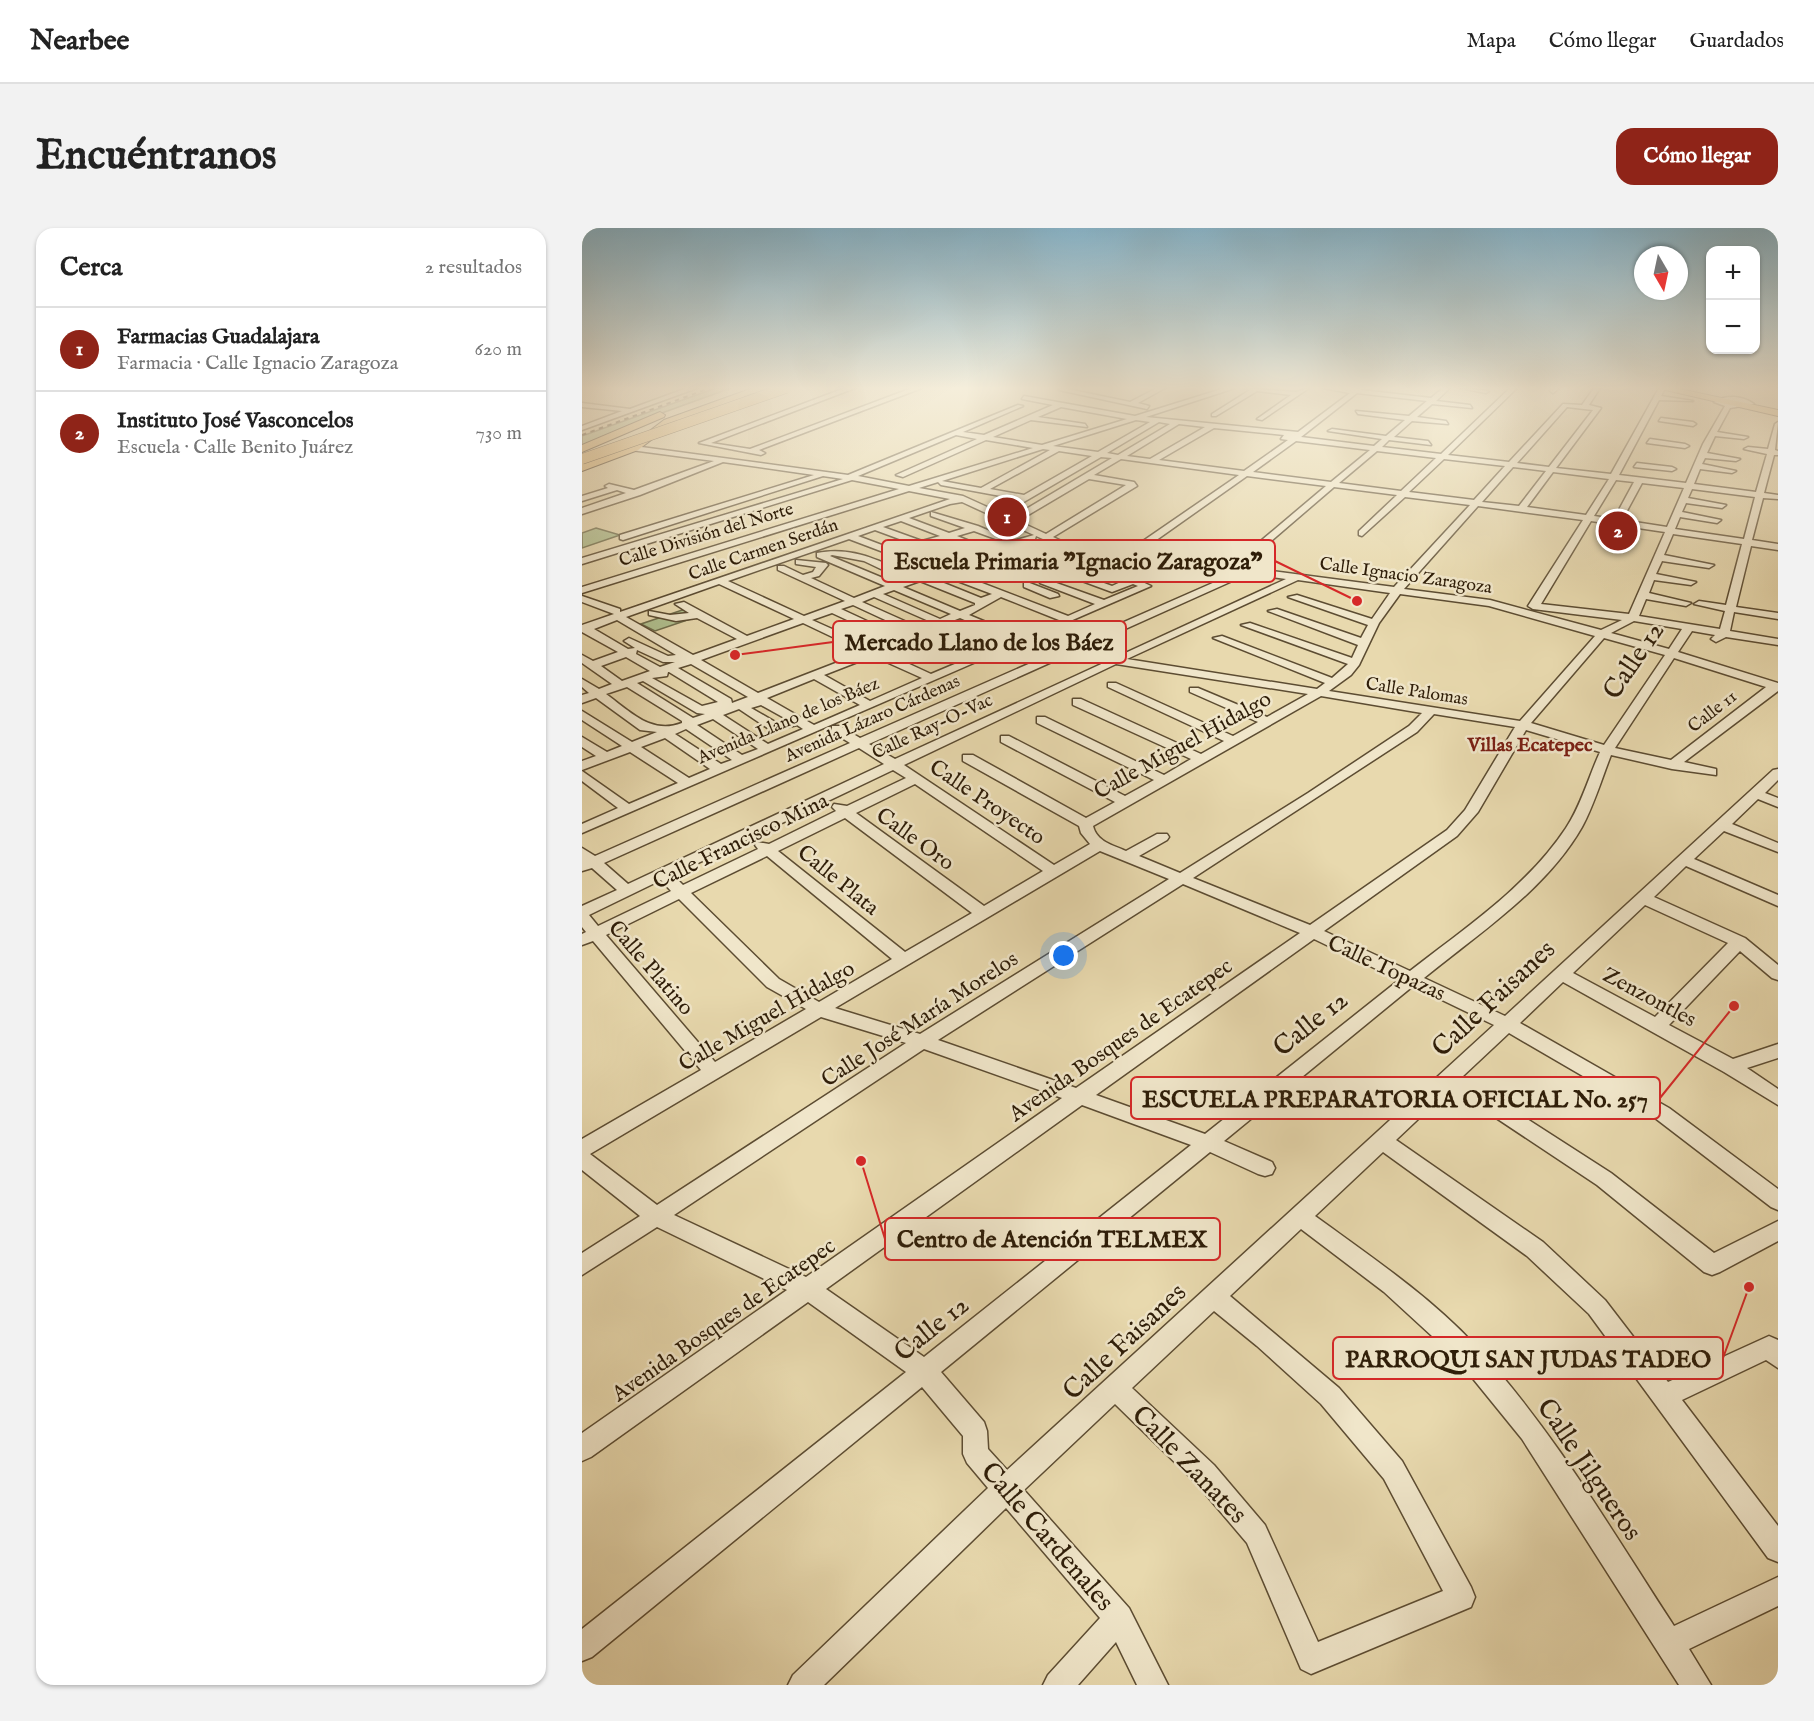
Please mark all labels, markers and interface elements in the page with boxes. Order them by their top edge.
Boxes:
text: Nearbee [30,24,129,59]
text: Mapa [1467,28,1516,55]
text: Cómo llegar [1549,28,1656,55]
text: Guardados [1689,28,1784,55]
button: Cómo llegar [1616,128,1778,185]
text: Encuéntranos [36,130,277,183]
north arrow [1634,246,1688,300]
map controls [1706,246,1760,354]
button: + [1706,246,1760,300]
text: Cerca [60,251,122,284]
text: 2 resultados [425,255,522,280]
button: − [1706,300,1760,354]
text: Farmacias Guadalajara [117,323,320,351]
text: 1 [76,337,83,362]
text: 620 m [475,337,522,362]
text: Farmacia · Calle Ignacio Zaragoza [117,351,398,376]
text: Instituto José Vasconcelos [117,407,354,435]
text: 2 [75,421,84,446]
text: 730 m [476,421,522,446]
text: Escuela · Calle Benito Juárez [117,435,353,460]
pin: 1 [988,494,1026,540]
street label: Calle División del Norte [616,498,796,573]
pin: 2 [1598,508,1638,554]
street label: Calle Carmen Serdán [686,514,842,587]
callout: Escuela Primaria "Ignacio Zaragoza" [882,540,1275,582]
text: Escuela Primaria "Ignacio Zaragoza" [894,547,1262,578]
street label: Calle Ignacio Zaragoza [1318,553,1494,600]
street label: Calle 12 [1596,616,1673,707]
callout: Mercado Llano de los Báez [833,621,1126,663]
text: Mercado Llano de los Báez [844,628,1114,659]
street label: Avenida Lázaro Cárdenas [781,670,964,769]
street label: Avenida Llano de los Báez [693,673,883,770]
street label: Calle Palomas [1364,673,1470,712]
street label: Calle Miguel Hidalgo [1089,685,1277,806]
street label: Calle 11 [1684,686,1742,738]
street label: Calle Ray-O-Vac [869,689,997,765]
district label: Villas Ecatepec [1466,733,1593,758]
street label: Calle Proyecto [924,754,1050,852]
street label: Calle Francisco Mina [648,787,834,896]
street label: Calle Oro [870,802,960,878]
street label: Calle Plata [791,839,885,922]
street label: Calle Platino [601,915,700,1022]
street label: Calle Topazas [1323,929,1450,1008]
street label: Calle Faisanes [1425,933,1563,1065]
your location [1049,941,1078,970]
street label: Calle José María Morelos [816,945,1024,1094]
street label: Avenida Bosques de Ecatepec [1003,953,1238,1129]
street label: Calle Miguel Hidalgo [674,955,860,1079]
street label: Zenzontles [1597,961,1701,1034]
street label: Calle 12 [1267,984,1356,1065]
callout: ESCUELA PREPARATORIA OFICIAL No. 257 [1131,1077,1660,1119]
text: ESCUELA PREPARATORIA OFICIAL No. 257 [1142,1085,1648,1116]
callout: Centro de Atención TELMEX [885,1218,1220,1260]
text: Centro de Atención TELMEX [897,1225,1208,1256]
street label: Avenida Bosques de Ecatepec [606,1233,841,1409]
street label: Calle Faisanes [1056,1276,1194,1408]
street label: Calle 12 [888,1289,977,1370]
callout: PARROQUI SAN JUDAS TADEO [1333,1337,1723,1379]
text: PARROQUI SAN JUDAS TADEO [1345,1345,1711,1376]
street label: Calle Jilgueros [1528,1392,1648,1548]
street label: Calle Zanates [1124,1399,1253,1532]
street label: Calle Cardenales [972,1456,1121,1619]

